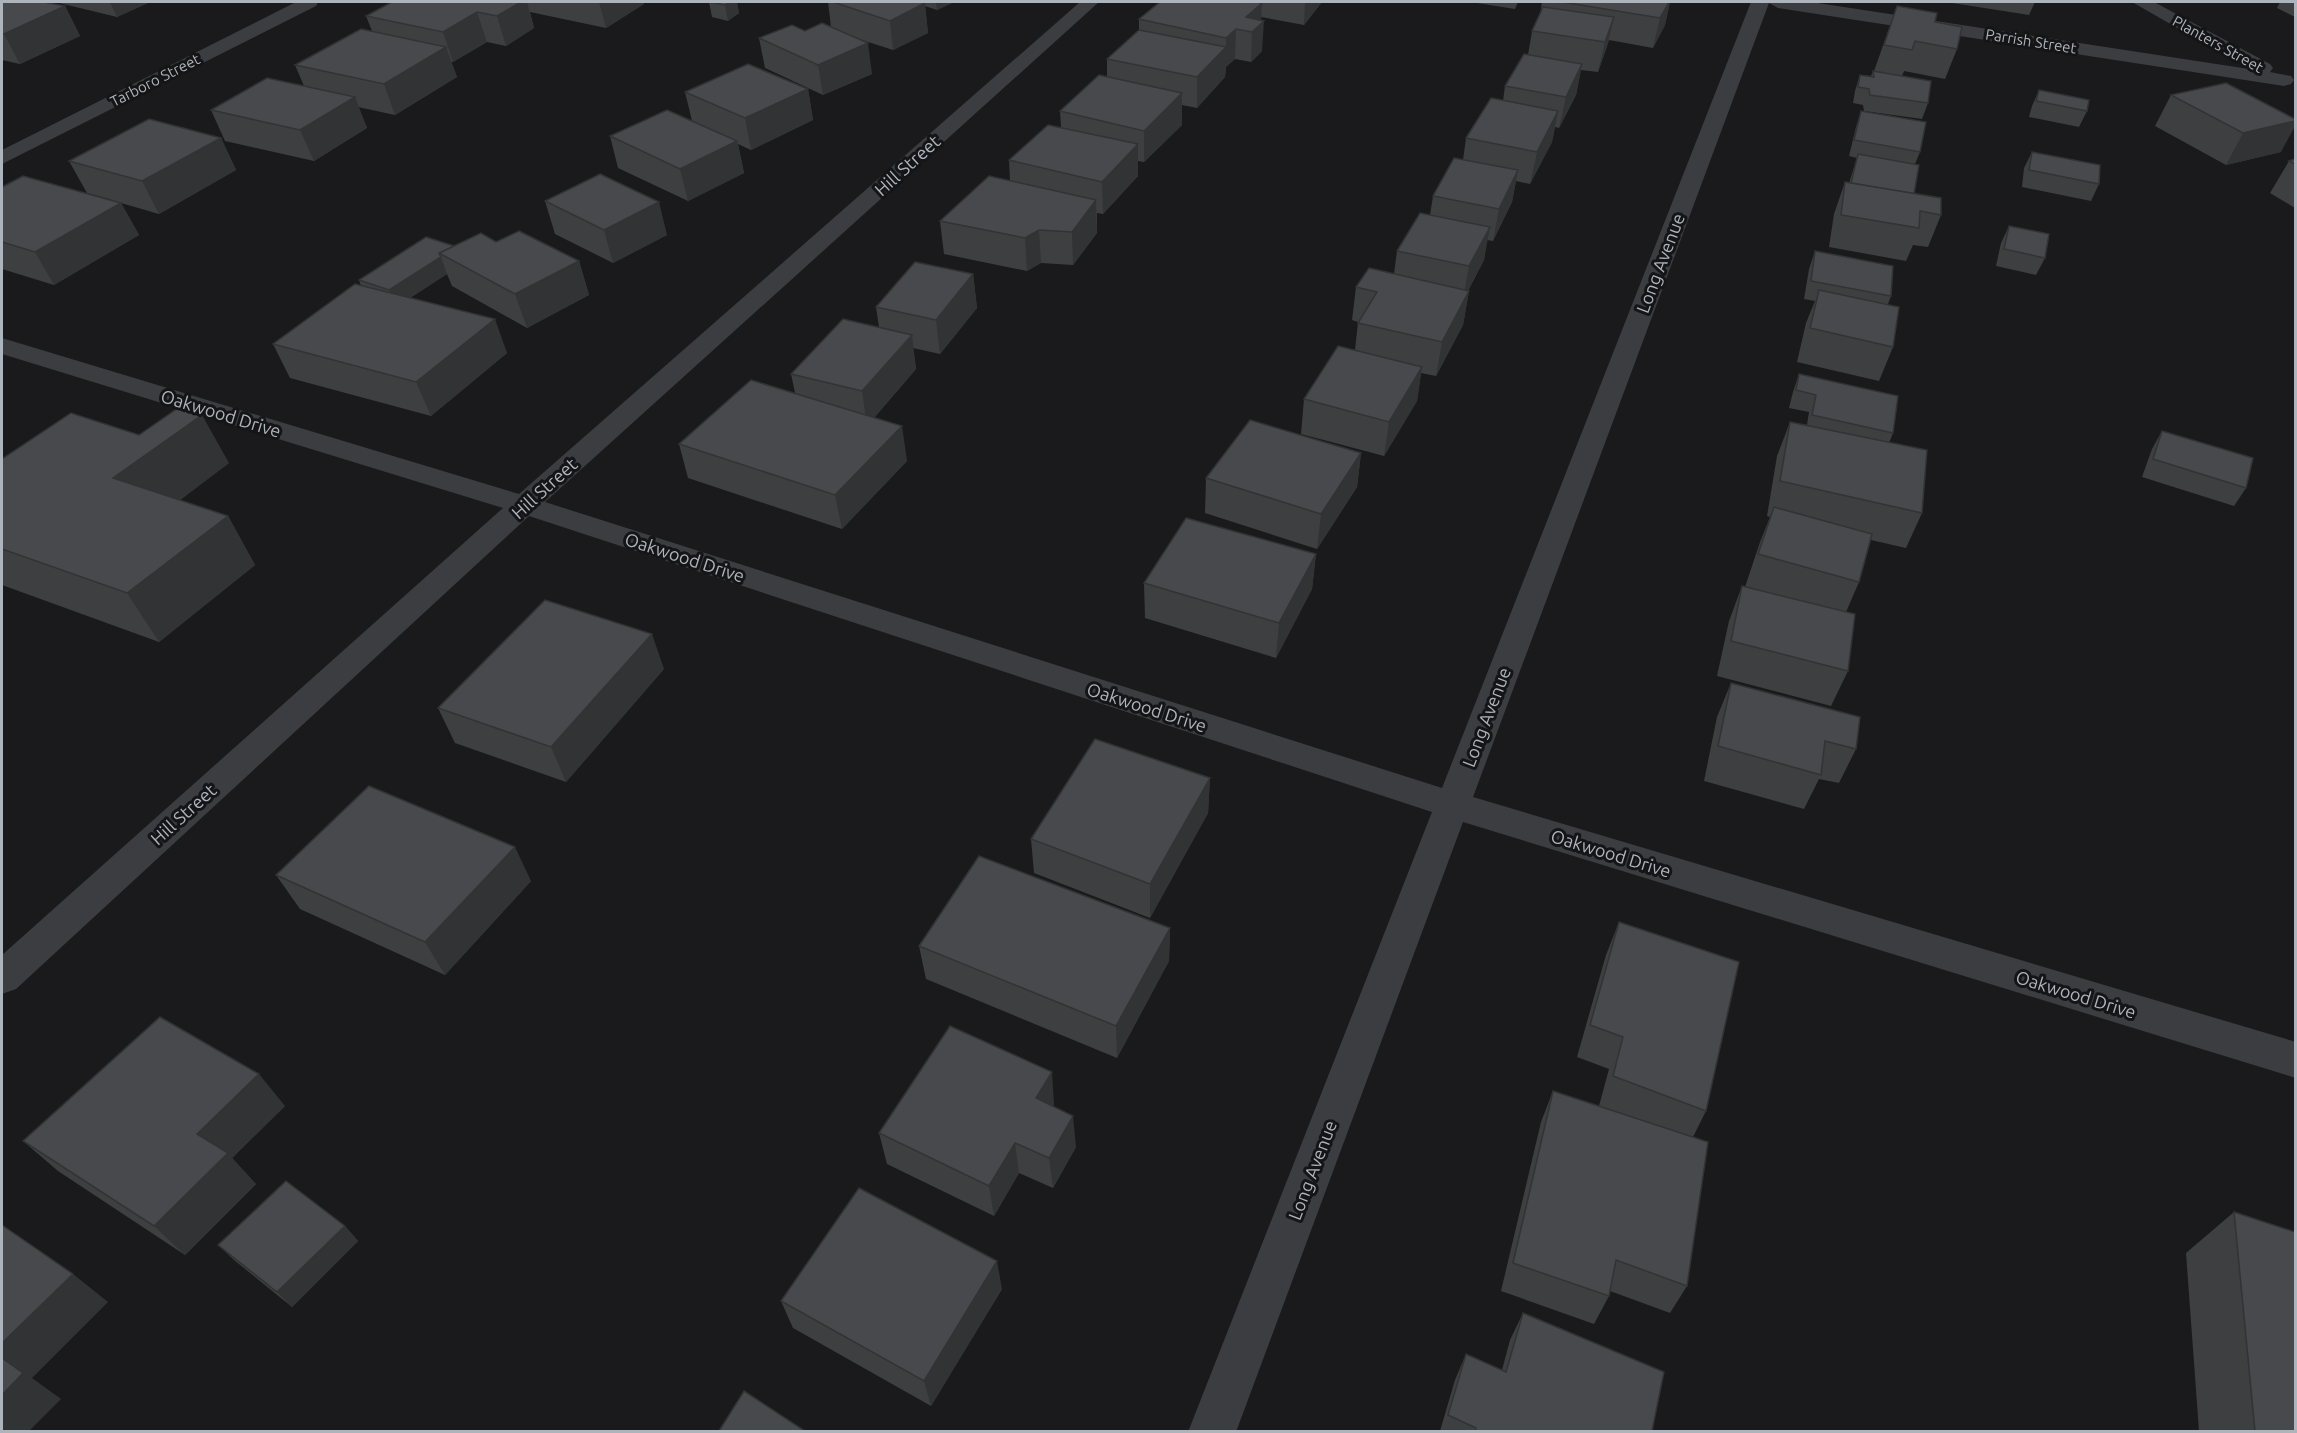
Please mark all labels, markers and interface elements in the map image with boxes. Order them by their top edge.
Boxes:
street label: Planters Street [2170,12,2266,76]
street label: Parrish Street [1984,25,2078,57]
street label: Tarboro Street [107,50,203,110]
street label: Hill Street [870,131,944,199]
street label: Long Avenue [1632,210,1688,316]
street label: Oakwood Drive [159,385,283,441]
street label: Hill Street [507,454,581,522]
street label: Oakwood Drive [623,528,747,586]
street label: Long Avenue [1458,664,1514,770]
street label: Oakwood Drive [1085,678,1209,736]
street label: Hill Street [146,780,220,848]
street label: Oakwood Drive [1549,825,1673,881]
street label: Oakwood Drive [2014,966,2138,1022]
street label: Long Avenue [1284,1117,1340,1223]

